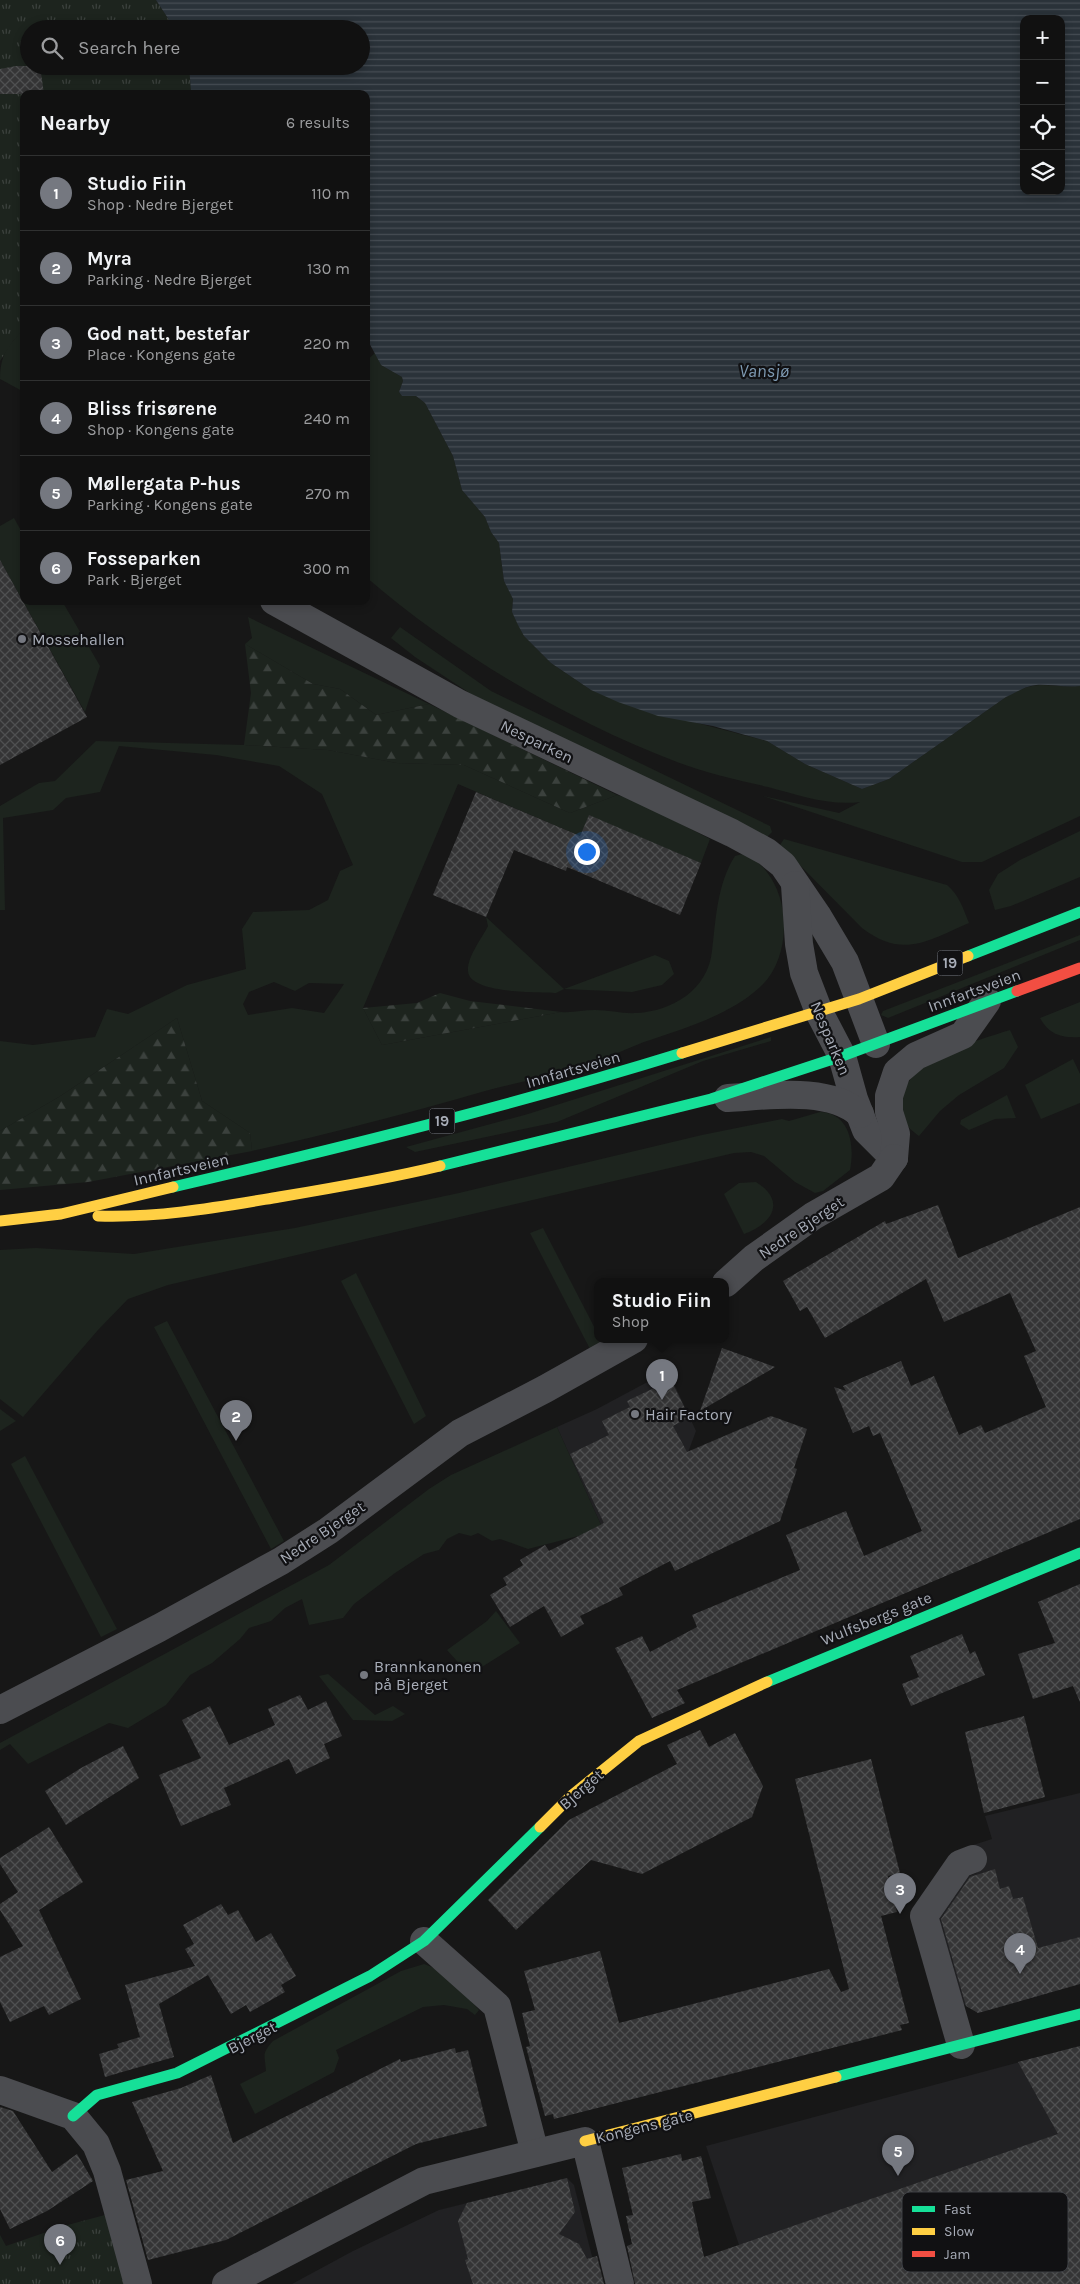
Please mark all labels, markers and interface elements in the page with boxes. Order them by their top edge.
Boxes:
map controls [1020,15,1065,195]
button: + [1020,15,1065,60]
search box [20,20,370,75]
icon: search [38,34,66,62]
text: Search here [78,37,180,59]
button: − [1020,60,1065,105]
button: locate [1020,105,1065,150]
text: Nearby [40,111,110,135]
text: 6 results [286,113,350,132]
button: layers [1020,150,1065,195]
text: Studio Fiin [87,173,187,195]
text: 1 [53,184,59,203]
text: 110 m [311,184,350,203]
text: Shop · Nedre Bjerget [87,195,233,214]
text: Myra [87,248,132,270]
text: 2 [51,259,61,278]
text: 130 m [307,259,350,278]
text: Parking · Nedre Bjerget [87,270,252,289]
text: God natt, bestefar [87,323,250,345]
text: 3 [51,334,61,353]
text: 220 m [303,334,350,353]
text: Place · Kongens gate [87,345,235,364]
water label: Vansjø [739,360,790,382]
text: Bliss frisørene [87,398,217,420]
text: 4 [51,409,61,428]
text: 240 m [304,409,350,428]
text: Shop · Kongens gate [87,420,234,439]
text: Møllergata P-hus [87,473,241,495]
text: 5 [51,484,61,503]
text: 270 m [305,484,350,503]
text: Parking · Kongens gate [87,495,253,514]
text: Fosseparken [87,548,201,570]
text: 6 [51,559,61,578]
text: 300 m [303,559,350,578]
text: Park · Bjerget [87,570,182,589]
place label: Mossehallen [32,630,125,649]
marker: Mossehallen [16,633,28,645]
street label: Nesparken [497,716,576,767]
your location [574,839,600,865]
road number: 19 [938,950,962,976]
street label: Innfartsveien [925,965,1023,1016]
street label: Nesparken [806,998,855,1078]
street label: Innfartsveien [524,1047,622,1092]
road number: 19 [430,1108,454,1134]
street label: Innfartsveien [132,1149,231,1190]
street label: Nedre Bjerget [755,1192,847,1263]
popup [594,1278,729,1343]
text: Studio Fiin [612,1290,711,1312]
text: Shop [612,1312,649,1331]
pin: 1 [646,1359,678,1400]
pin: 2 [220,1400,252,1441]
place label: Hair Factory [645,1405,732,1424]
marker: Hair Factory [629,1408,641,1420]
street label: Nedre Bjerget [276,1497,368,1568]
street label: Wulfsbergs gate [818,1588,934,1649]
place label: Brannkanonen på Bjerget [374,1657,482,1694]
marker: Brannkanonen på Bjerget [358,1669,370,1681]
street label: Bjerget [555,1765,607,1814]
pin: 3 [884,1873,916,1914]
pin: 4 [1004,1933,1036,1974]
street label: Bjerget [225,2017,280,2058]
street label: Kongens gate [594,2105,695,2148]
pin: 5 [882,2135,914,2176]
legend [902,2192,1068,2272]
text: Fast [944,2201,971,2218]
text: Slow [944,2223,974,2240]
pin: 6 [44,2224,76,2265]
text: Jam [944,2246,970,2263]

